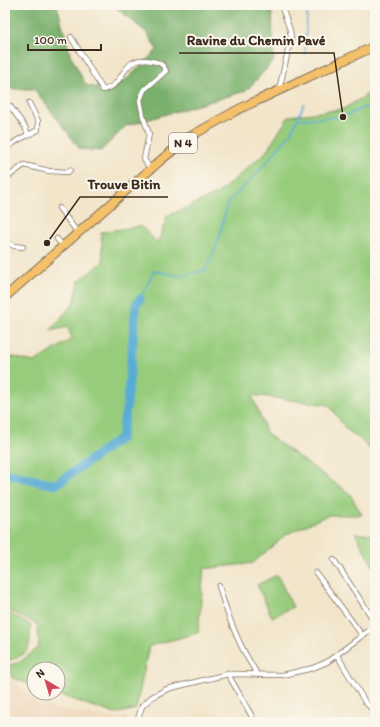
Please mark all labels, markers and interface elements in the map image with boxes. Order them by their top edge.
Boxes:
scale bar [28,26,101,52]
callout: Ravine du Chemin Pavé [179,27,334,53]
text: Ravine du Chemin Pavé [187,32,326,49]
text: 100 m [34,33,67,47]
road number: N 4 [169,133,197,153]
callout: Trouve Bitin [80,171,168,197]
text: Trouve Bitin [87,176,161,193]
north arrow [26,661,66,701]
text: N [33,666,47,681]

